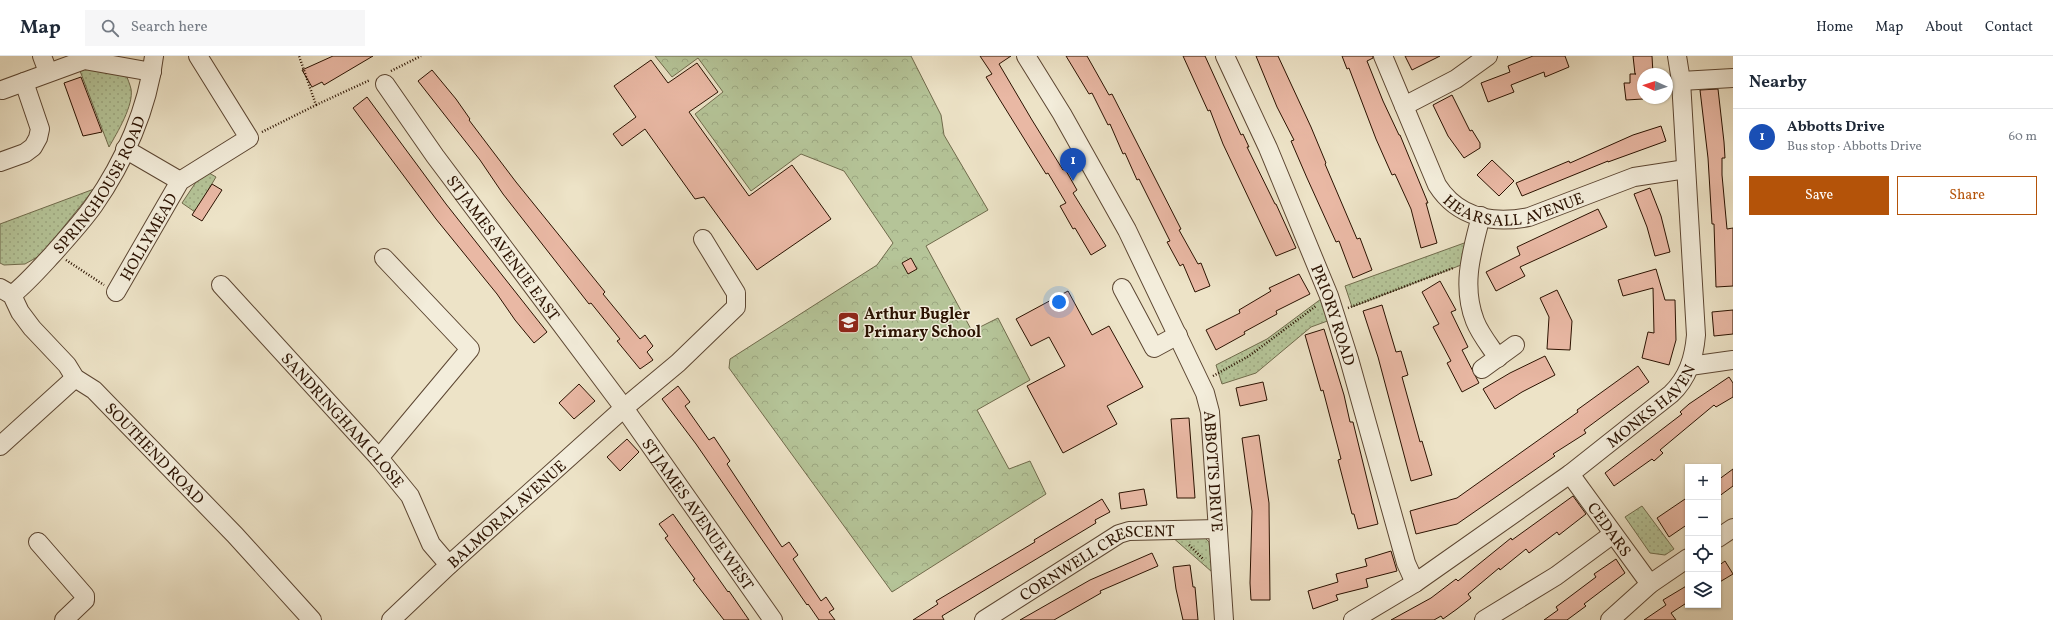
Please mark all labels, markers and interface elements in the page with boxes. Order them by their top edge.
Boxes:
search box [85,10,365,46]
text: Map [20,15,61,41]
icon: search [99,17,121,39]
text: Search here [131,17,208,38]
text: Home [1816,18,1853,37]
text: Map [1875,18,1903,37]
text: About [1925,18,1963,37]
text: Contact [1985,18,2033,37]
north arrow [1637,68,1673,104]
text: Nearby [1749,71,1807,94]
street label: SPRINGHOUSE ROAD [49,113,152,260]
text: Abbotts Drive [1787,117,1885,138]
text: 1 [1759,128,1765,146]
text: 60 m [2009,128,2037,146]
text: Bus stop · Abbotts Drive [1787,138,1922,156]
pin: 1 [1060,148,1086,181]
street label: ST JAMES AVENUE EAST [440,171,564,326]
button: Save [1749,176,1889,215]
button: Share [1897,176,2037,215]
street label: HEARSALL AVENUE [1443,182,1589,202]
text: HEARSALL AVENUE [1437,188,1587,233]
street label: HOLLYMEAD [116,189,184,285]
street label: PRIORY ROAD [1304,262,1359,369]
your location [1049,292,1069,312]
place label: Arthur Bugler Primary School [864,304,982,344]
school or university icon: Arthur Bugler Primary School [836,309,862,335]
street label: SANDRINGHAM CLOSE [275,349,408,493]
street label: MONKS HAVEN [1603,361,1702,454]
street label: SOUTHEND ROAD [99,399,209,510]
street label: ABBOTTS DRIVE [1197,410,1227,533]
street label: ST JAMES AVENUE WEST [636,435,758,595]
street label: BALMORAL AVENUE [444,456,572,574]
map controls [1685,464,1721,608]
button: + [1685,464,1721,500]
street label: CEDARS [1581,498,1636,562]
button: − [1685,500,1721,536]
street label: CORNWELL CRESCENT [1016,521,1175,608]
button: locate [1685,536,1721,572]
button: layers [1685,572,1721,608]

